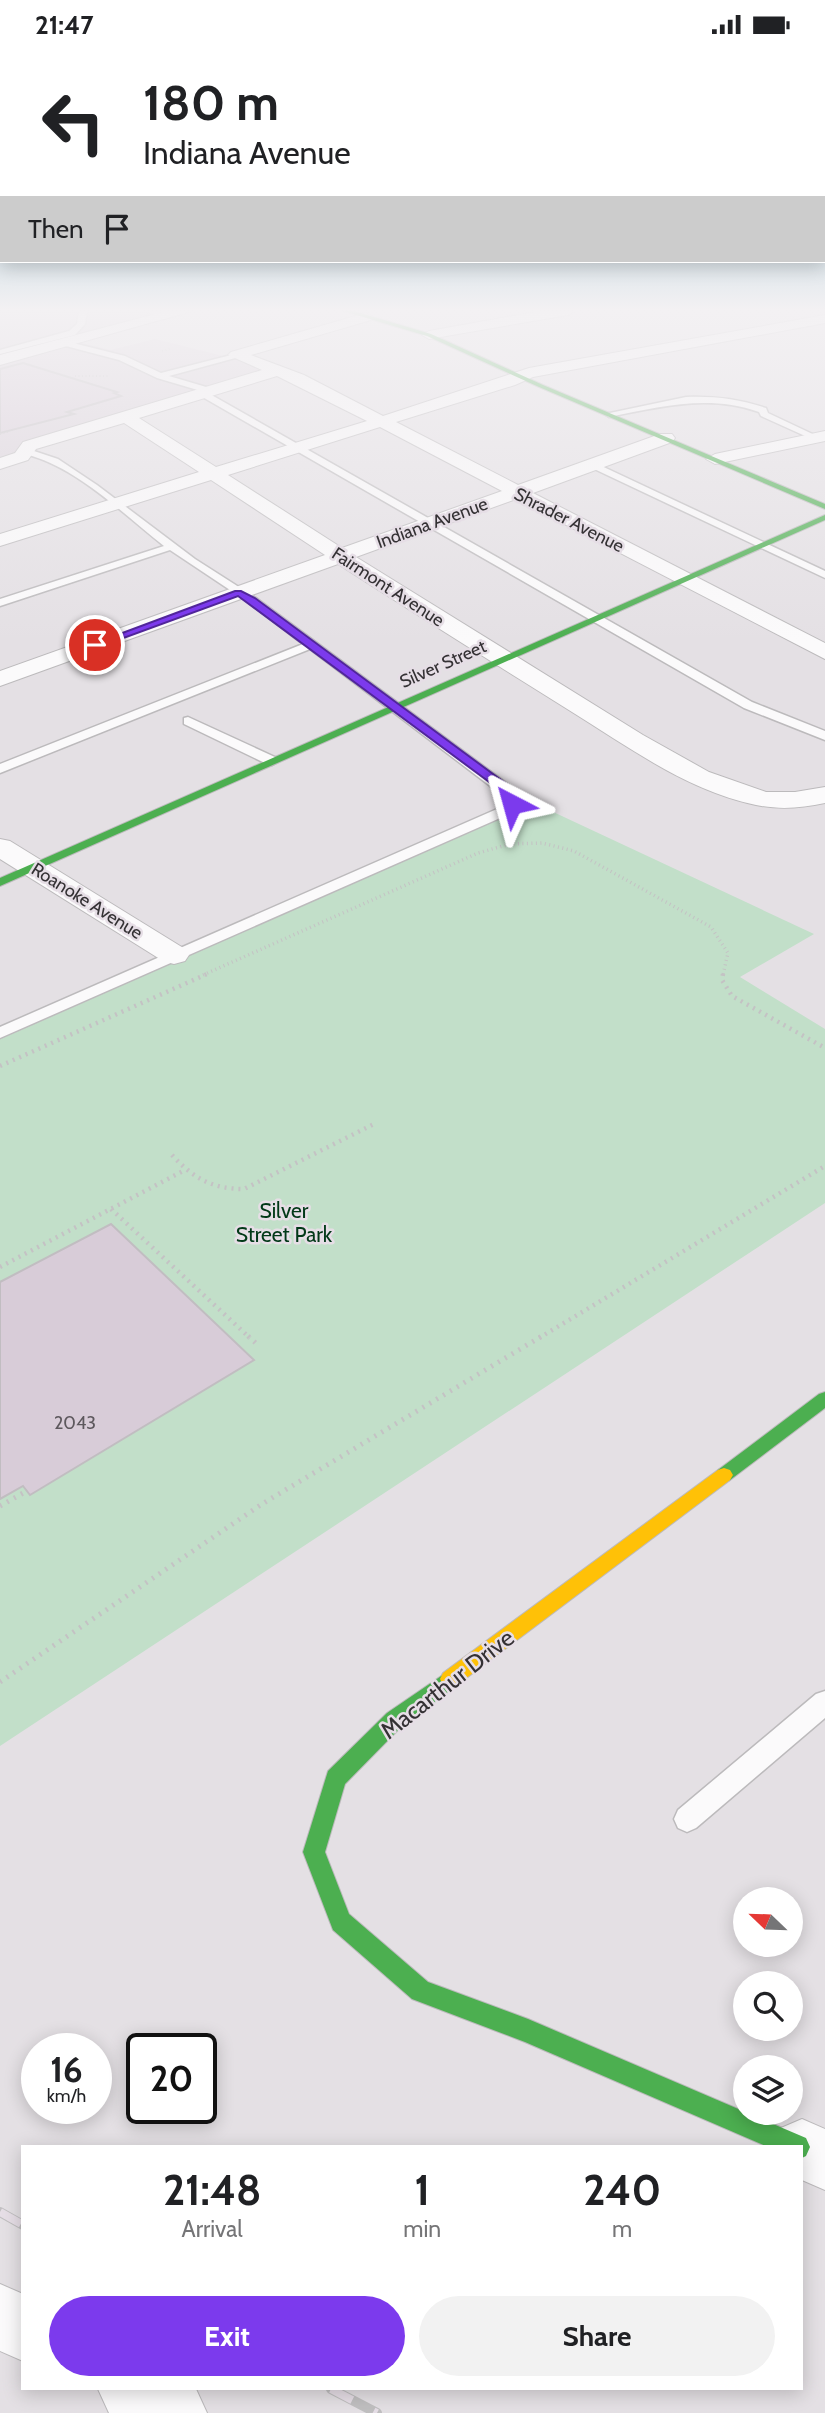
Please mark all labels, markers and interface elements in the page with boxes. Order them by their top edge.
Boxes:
text: 21:47 [35,9,94,41]
text: 180 m [143,73,279,132]
icon: left [28,77,119,168]
text: Indiana Avenue [143,133,351,172]
icon: arrive [98,210,136,248]
text: Then [28,213,84,245]
street label: Shrader Avenue [510,483,628,557]
street label: Indiana Avenue [373,493,491,553]
street label: Fairmont Avenue [328,543,448,631]
pin [65,615,125,675]
icon: arrive [76,626,114,664]
street label: Silver Street [396,635,490,693]
position arrow [475,767,549,841]
street label: Roanoke Avenue [27,858,147,944]
park label: Silver Street Park [236,1198,333,1247]
house number: 2043 [54,1412,96,1434]
street label: Macarthur Drive [374,1623,520,1745]
north arrow [733,1887,803,1957]
map controls [733,1887,803,2125]
button: search [733,1971,803,2041]
speed limit sign: 20 [126,2033,217,2124]
text: 16 [50,2048,83,2091]
button: layers [733,2055,803,2125]
text: km/h [47,2085,86,2107]
text: 21:48 [163,2164,261,2216]
text: 1 [415,2164,430,2216]
text: 240 [583,2164,661,2216]
text: Arrival [182,2215,243,2243]
text: min [403,2215,441,2243]
text: m [612,2215,632,2243]
button: Exit [49,2296,405,2376]
button: Share [419,2296,775,2376]

